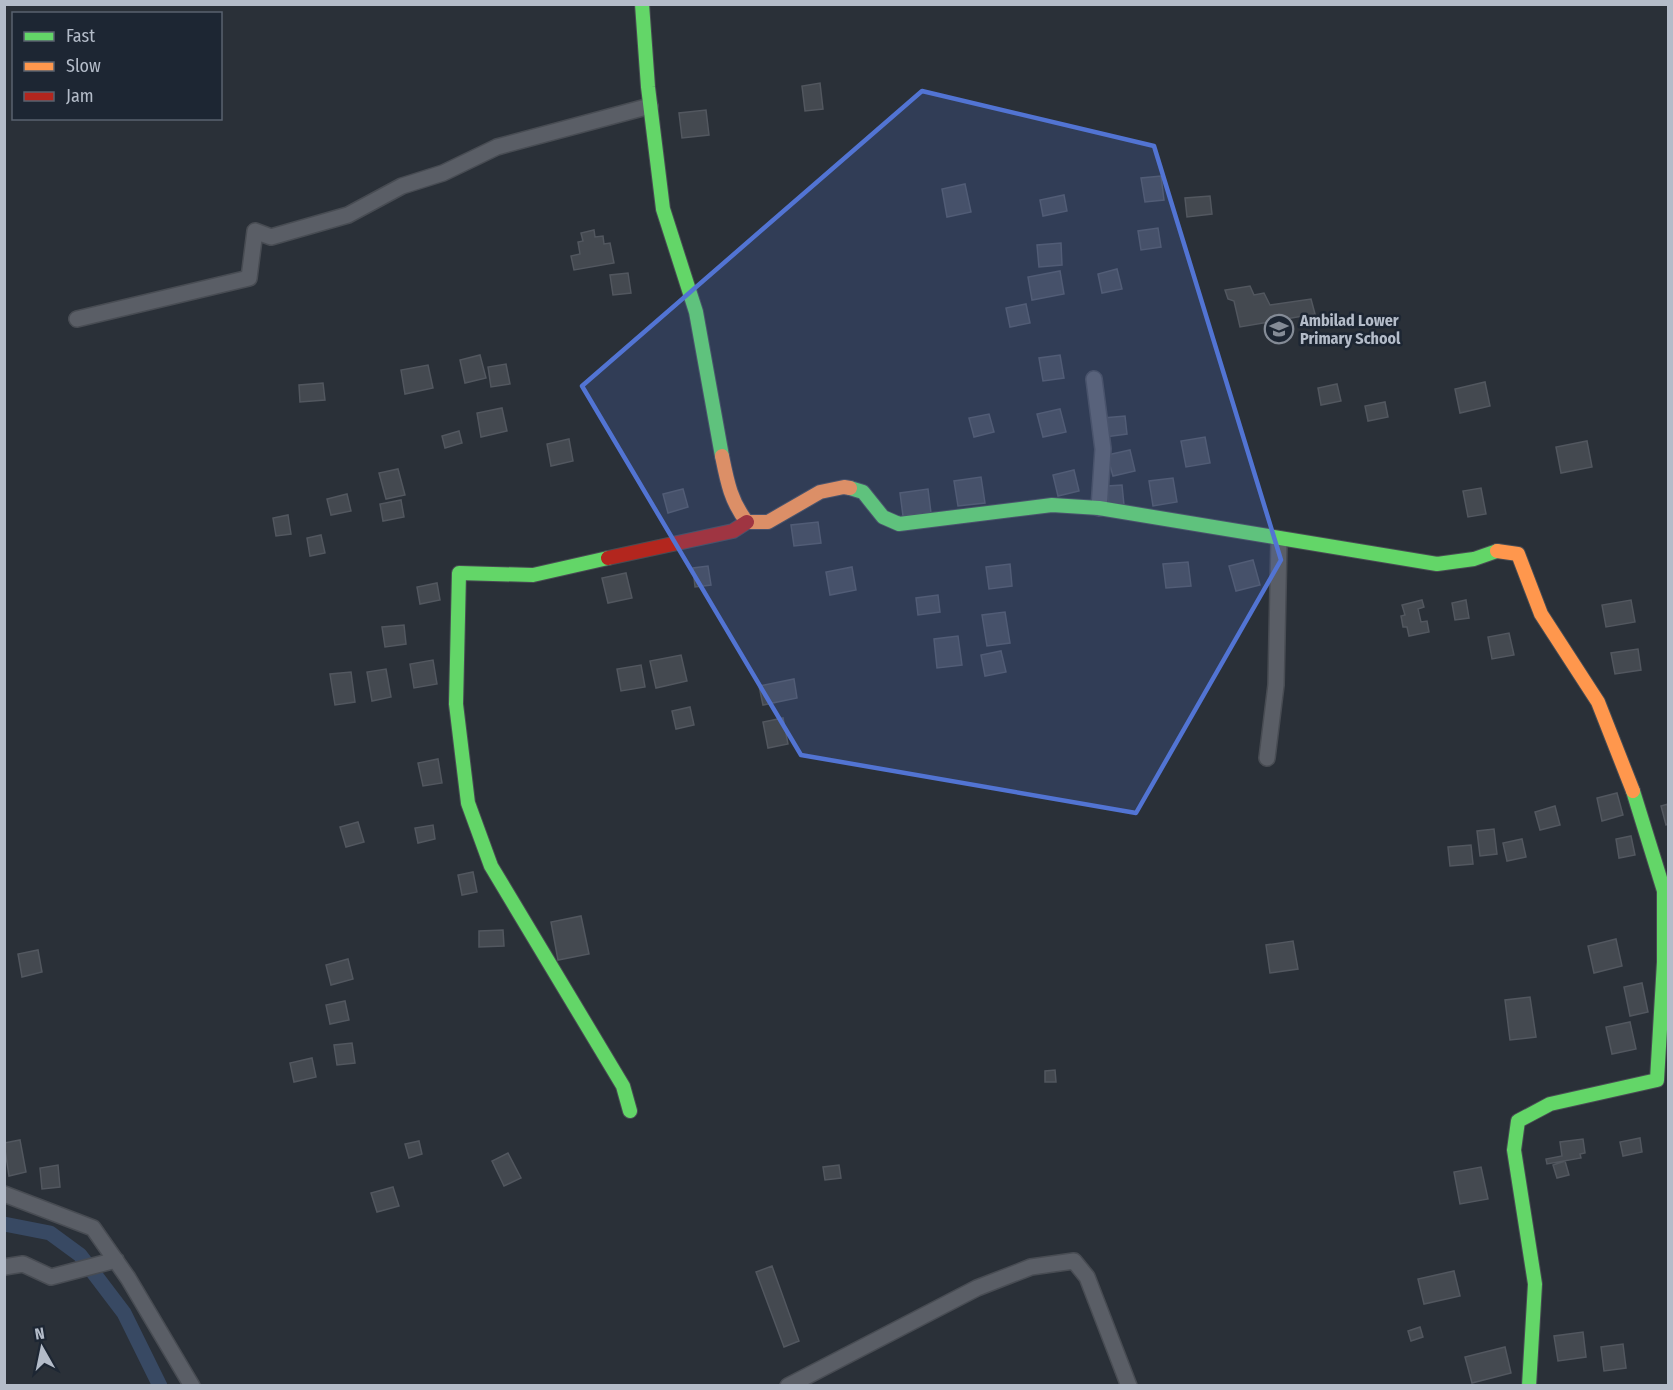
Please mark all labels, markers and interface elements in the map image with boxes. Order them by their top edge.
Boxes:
legend [12,12,222,120]
text: Fast [66,25,95,47]
text: Slow [66,55,101,77]
text: Jam [66,85,94,107]
place label: Ambilad Lower Primary School [1299,311,1401,348]
school or university icon: Ambilad Lower Primary School [1263,313,1295,345]
north arrow [12,1318,72,1378]
text: N [34,1324,46,1344]

